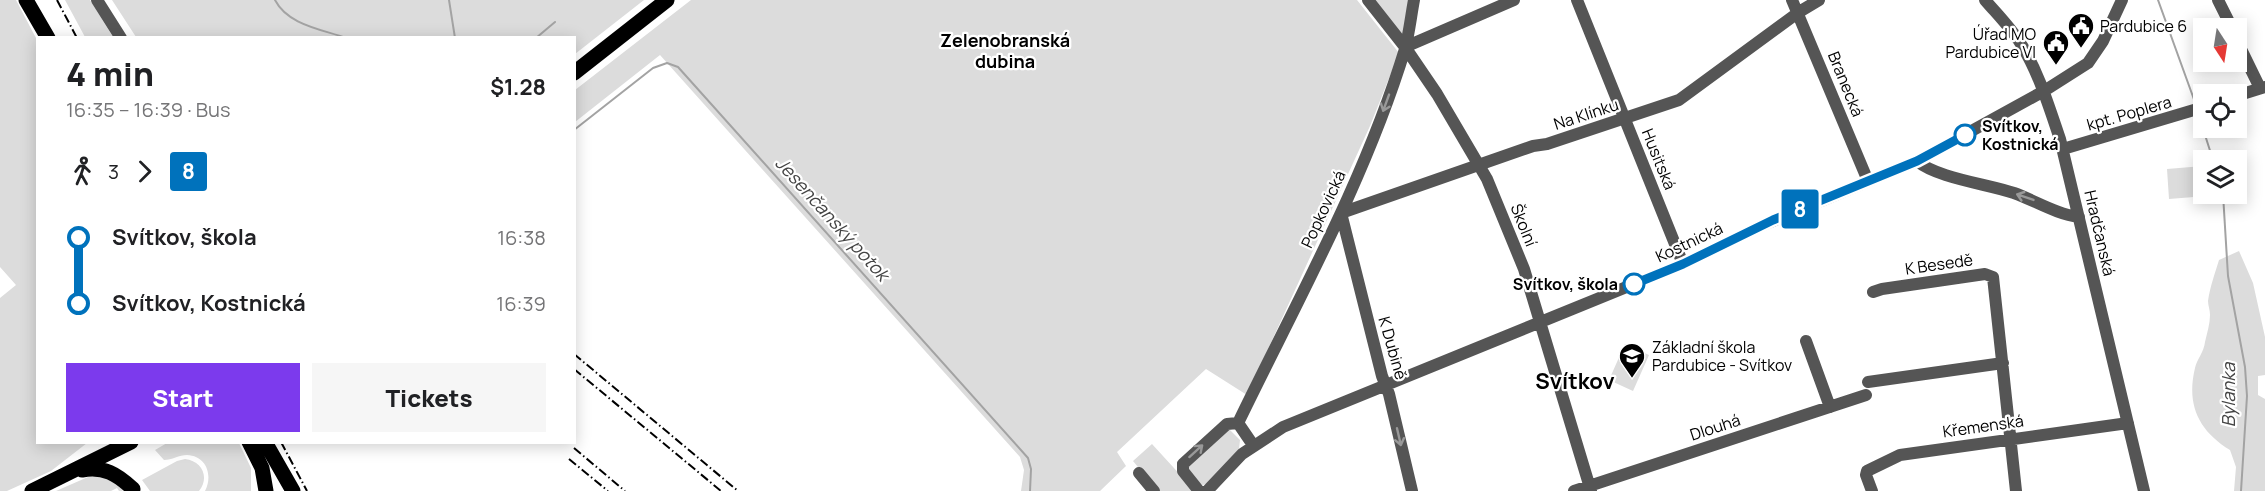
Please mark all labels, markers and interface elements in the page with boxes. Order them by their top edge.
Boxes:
public building icon: Pardubice 6 [2066,11,2096,49]
place label: Pardubice 6 [2100,15,2187,37]
north arrow [2193,18,2247,72]
map controls [2193,18,2247,204]
place label: Úřad MO Pardubice VI [1945,23,2036,63]
district label: Zelenobranská dubina [940,28,1070,73]
public building icon: Úřad MO Pardubice VI [2041,28,2071,66]
street label: Branecká [1823,48,1869,120]
text: 4 min [66,51,154,96]
text: $1.28 [490,72,546,102]
button: locate [2193,84,2247,138]
street label: kpt. Poplera [2084,90,2174,136]
one-way arrow [1379,93,1390,111]
street label: Na Klínku [1551,93,1621,135]
text: 16:35 – 16:39 · Bus [66,96,230,123]
place label: Svítkov, Kostnická [1982,115,2059,155]
marker: Svítkov, Kostnická [1954,124,1976,146]
street label: Husitská [1637,125,1681,193]
button: layers [2193,150,2247,204]
water label: Jesenčanský potok [771,151,897,288]
icon: walk [66,155,99,188]
icon: forward [128,155,161,188]
text: 8 [182,157,195,185]
text: 3 [108,158,119,185]
street label: Popkovická [1295,167,1351,251]
street label: Hradčanská [2079,188,2121,278]
line badge: 8 [1780,190,1820,228]
one-way arrow [2016,191,2035,202]
text: 8 [1794,195,1806,223]
street label: Školní [1506,200,1543,250]
street label: Kostnická [1652,217,1726,267]
text: Svítkov, škola [112,222,257,252]
text: 16:38 [497,224,546,251]
street label: K Besedě [1904,248,1974,280]
place label: Svítkov, škola [1513,273,1618,295]
marker: Svítkov, škola [1623,273,1645,295]
text: Svítkov, Kostnická [112,288,306,318]
text: 16:39 [496,290,546,317]
street label: K Dubině [1374,314,1412,382]
place label: Základní škola Pardubice - Svítkov [1652,336,1792,376]
school or university icon: Základní škola Pardubice - Svítkov [1617,341,1647,379]
water label: Bylanka [2216,362,2240,427]
button: Start [66,363,300,432]
button: Tickets [312,363,546,432]
district label: Svítkov [1535,366,1615,396]
street label: Dlouhá [1687,409,1743,445]
street label: Křemenská [1941,409,2025,443]
one-way arrow [1394,428,1406,447]
one-way arrow [1189,444,1204,458]

